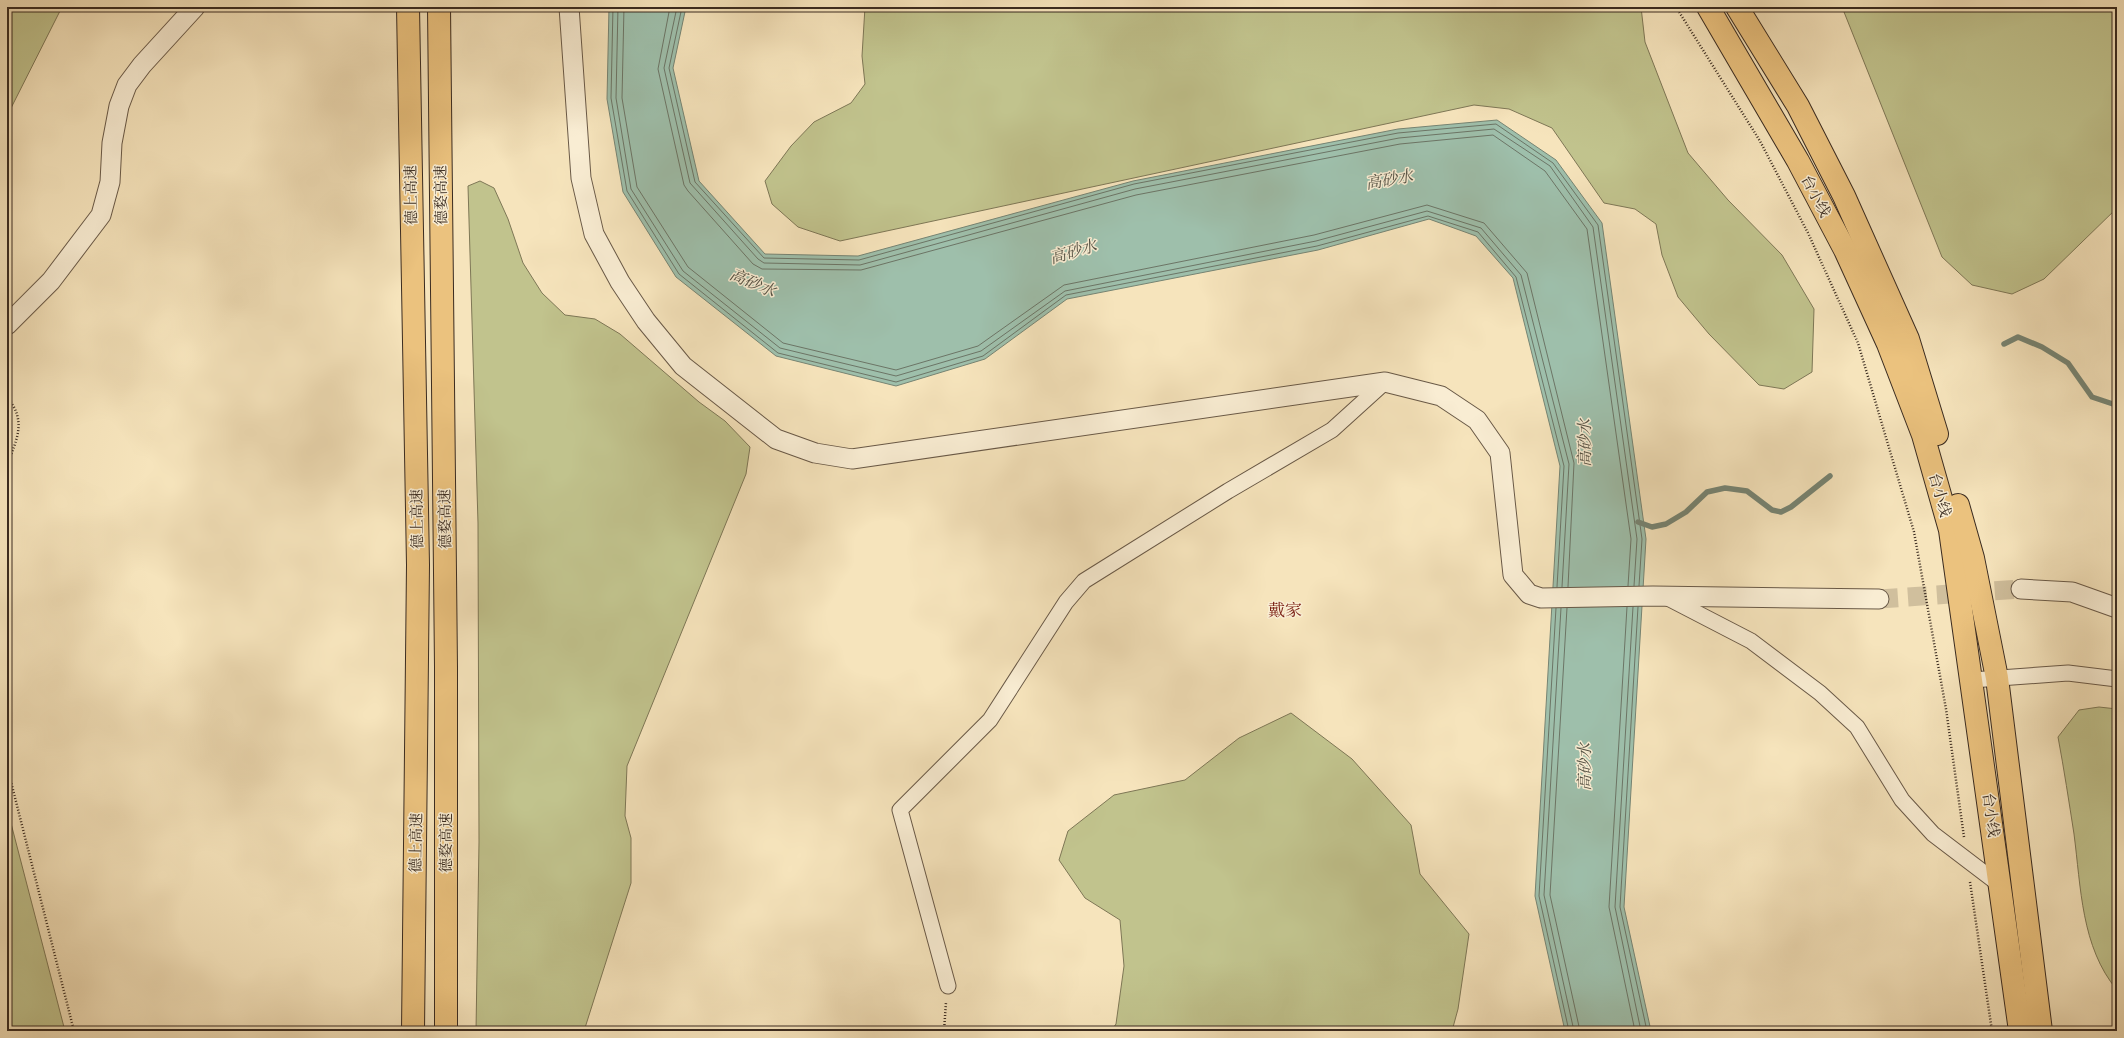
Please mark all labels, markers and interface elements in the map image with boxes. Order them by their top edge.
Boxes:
street label: 德上高速 [401,165,421,225]
street label: 德婺高速 [431,165,451,225]
water label: 高砂水 [1364,166,1416,193]
street label: 台小线 [1797,172,1835,220]
water label: 高砂水 [1047,235,1101,267]
water label: 高砂水 [727,264,780,301]
water label: 高砂水 [1575,417,1594,467]
street label: 台小线 [1925,471,1955,519]
street label: 德上高速 [407,489,427,549]
street label: 德婺高速 [435,489,455,549]
district label: 戴家 [1268,600,1302,620]
water label: 高砂水 [1575,741,1594,791]
street label: 台小线 [1979,791,2003,839]
street label: 德上高速 [406,813,426,873]
street label: 德婺高速 [437,813,455,873]

